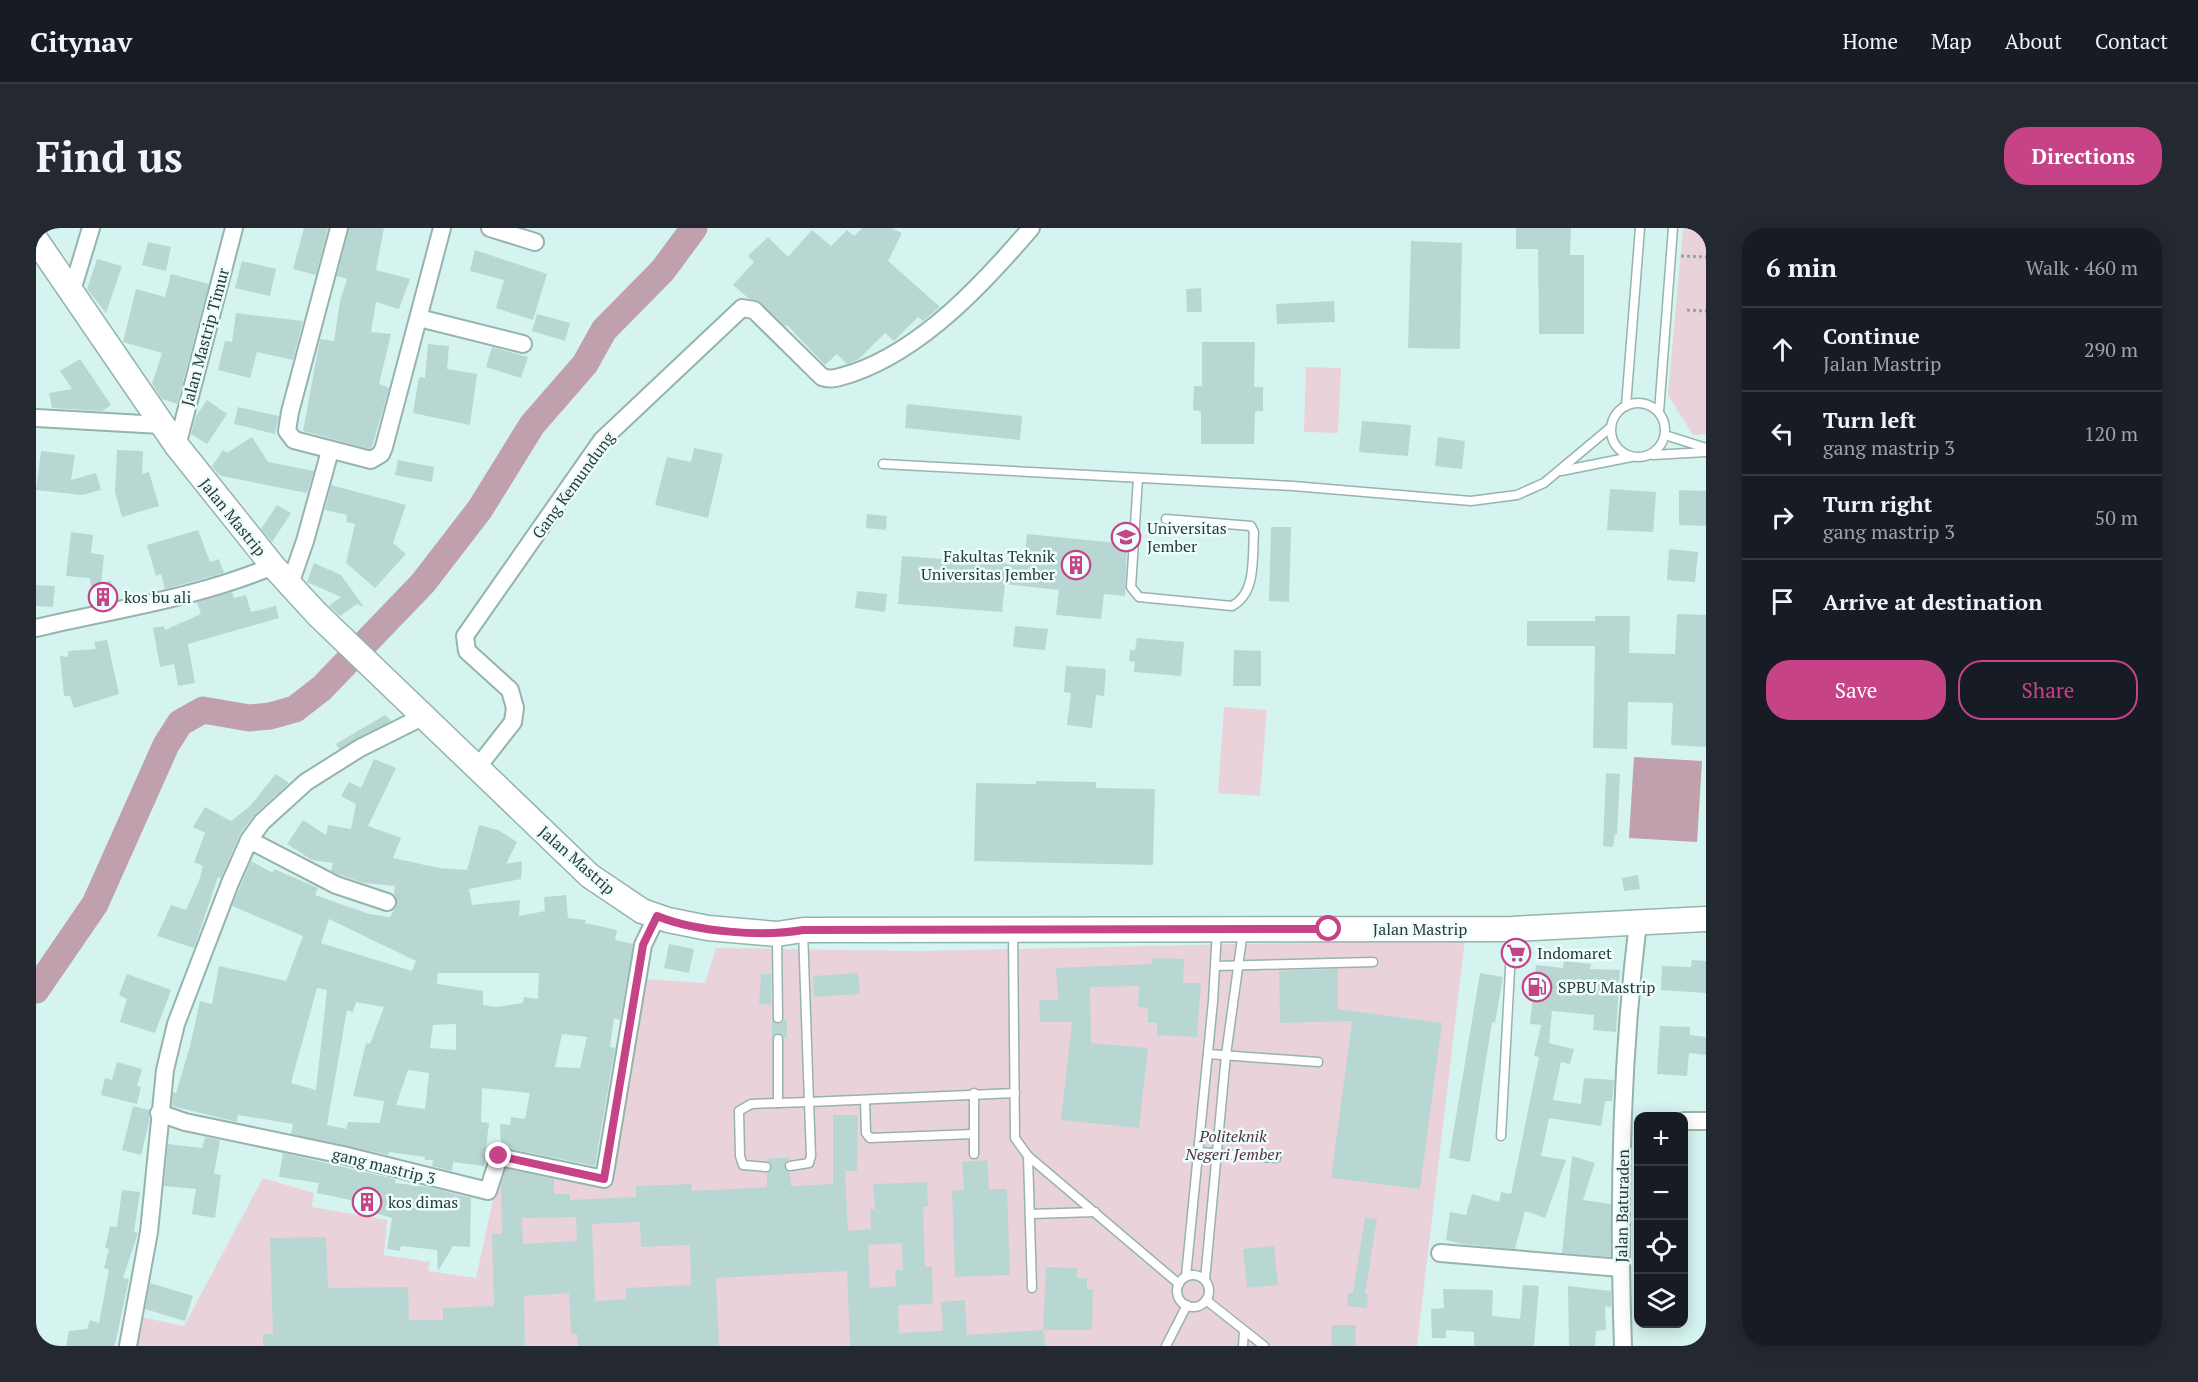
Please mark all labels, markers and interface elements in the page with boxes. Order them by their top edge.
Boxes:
text: Citynav [30,23,132,60]
text: Home [1842,27,1898,55]
text: Map [1931,27,1972,55]
text: About [2005,27,2062,55]
text: Contact [2095,27,2168,55]
button: Directions [2004,127,2162,185]
text: Find us [36,128,183,184]
text: 6 min [1766,250,1837,284]
text: Walk · 460 m [2026,254,2138,281]
street label: Jalan Mastrip Timur [176,265,234,409]
text: Continue [1823,321,1920,350]
icon: ahead [1766,333,1799,366]
text: 290 m [2084,336,2138,363]
text: Jalan Mastrip [1823,350,1941,377]
text: Turn left [1823,405,1916,434]
icon: left [1766,417,1799,450]
text: 120 m [2084,420,2138,447]
street label: Gang Kemundung [527,427,620,543]
text: gang mastrip 3 [1823,434,1955,461]
street label: Jalan Mastrip [195,473,271,561]
text: Turn right [1823,489,1932,518]
icon: right [1766,501,1799,534]
text: 50 m [2095,504,2138,531]
place label: Universitas Jember [1147,517,1227,557]
text: gang mastrip 3 [1823,518,1955,545]
school or university icon: Universitas Jember [1110,521,1142,553]
place label: Fakultas Teknik Universitas Jember [921,545,1056,585]
building icon: Fakultas Teknik Universitas Jember [1060,549,1092,581]
building icon: kos bu ali [87,581,119,613]
icon: arrive [1766,585,1799,618]
place label: kos bu ali [124,586,191,608]
text: Arrive at destination [1823,587,2042,616]
button: Save [1766,660,1946,720]
button: Share [1958,660,2138,720]
street label: Jalan Mastrip [534,821,620,899]
route start [1315,915,1341,941]
street label: Jalan Mastrip [1373,918,1467,940]
supermarket icon: Indomaret [1500,937,1532,969]
place label: Indomaret [1537,942,1612,964]
fuel station icon: SPBU Mastrip [1521,971,1553,1003]
place label: SPBU Mastrip [1558,976,1655,998]
map controls [1634,1112,1688,1328]
button: + [1634,1112,1688,1166]
park label: Politeknik Negeri Jember [1184,1125,1282,1165]
route end [485,1142,511,1168]
street label: gang mastrip 3 [330,1143,438,1189]
street label: Jalan Baturaden [1610,1149,1634,1263]
button: − [1634,1166,1688,1220]
building icon: kos dimas [351,1186,383,1218]
place label: kos dimas [388,1191,458,1213]
button: locate [1634,1220,1688,1274]
button: layers [1634,1274,1688,1328]

